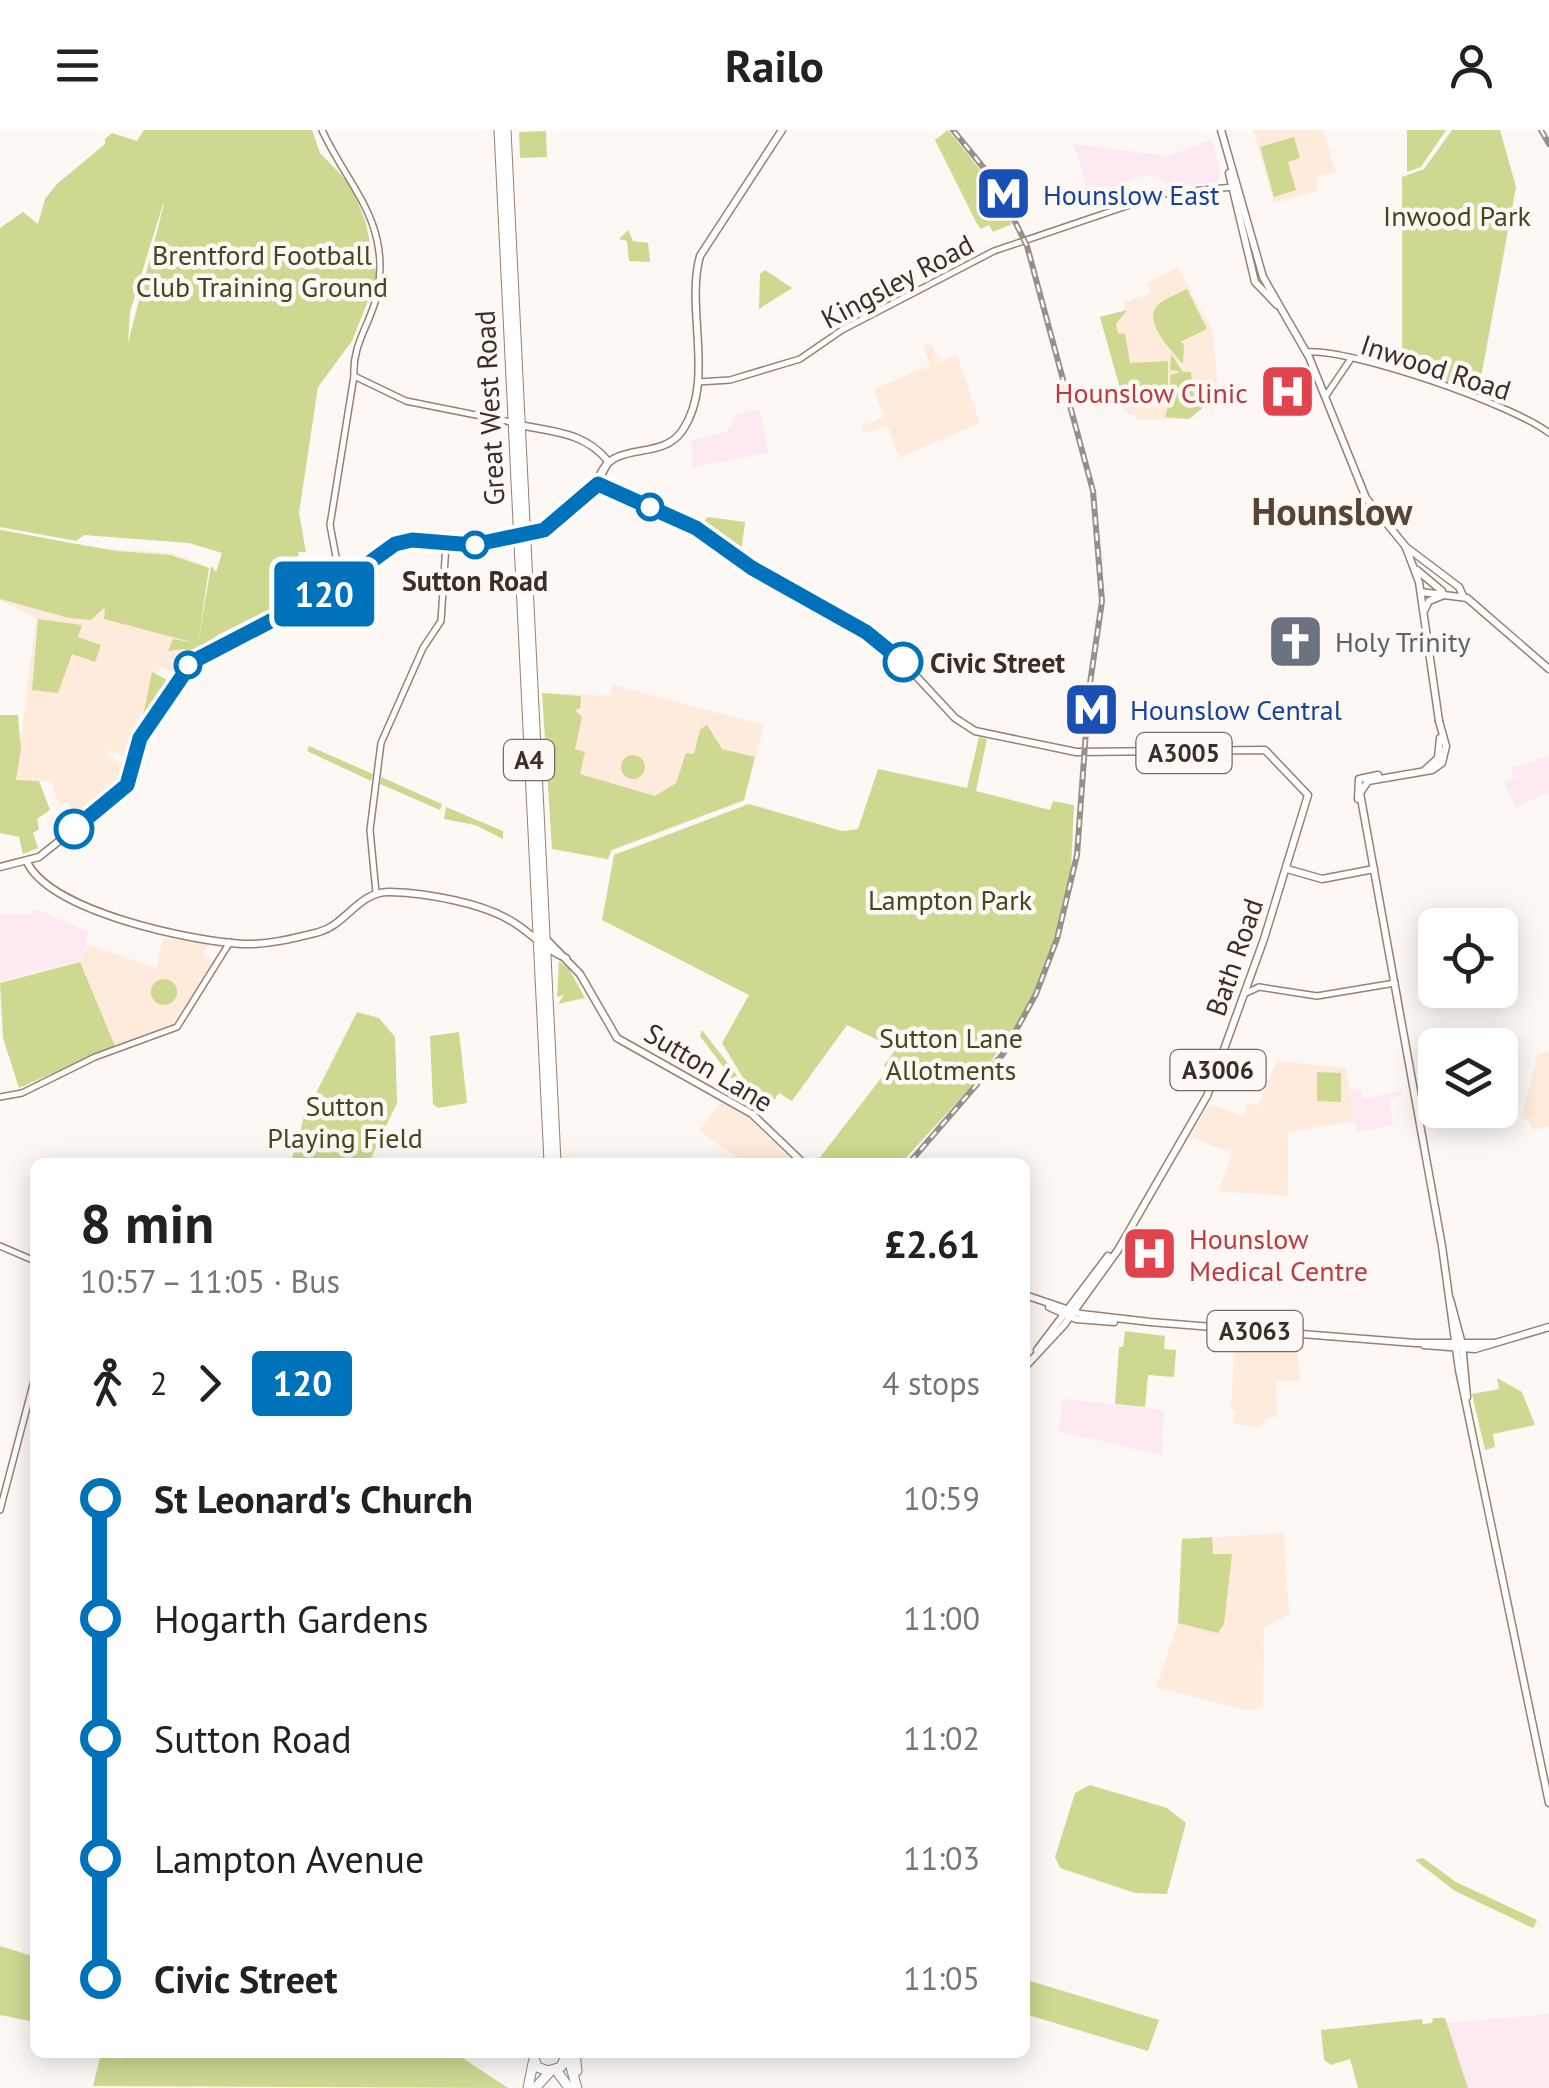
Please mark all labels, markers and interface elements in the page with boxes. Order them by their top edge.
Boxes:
text: Railo [725,36,824,94]
icon: menu [50,38,105,93]
icon: person [1444,38,1499,93]
metro station icon: Hounslow East [974,164,1034,224]
place label: Hounslow East [1043,176,1220,213]
park label: Inwood Park [1383,197,1531,234]
street label: Kingsley Road [814,225,980,337]
park label: Brentford Football Club Training Ground [136,236,388,305]
street label: Great West Road [465,309,513,507]
street label: Inwood Road [1356,325,1516,409]
hospital icon: Hounslow Clinic [1257,362,1317,422]
place label: Hounslow Clinic [1055,374,1248,411]
district label: Hounslow [1252,486,1413,535]
unlabelled marker [637,494,663,520]
marker: Sutton Road [462,532,488,558]
line badge: 120 [266,562,382,626]
place label: Sutton Road [402,562,548,599]
text: 120 [294,571,354,617]
church icon: Holy Trinity [1266,611,1326,671]
place label: Holy Trinity [1335,623,1471,660]
marker: Civic Street [884,643,922,681]
place label: Civic Street [930,644,1065,681]
unlabelled marker [175,652,201,678]
metro station icon: Hounslow Central [1061,679,1121,739]
place label: Hounslow Central [1130,691,1342,728]
road number: A3005 [1136,733,1232,773]
road number: A4 [504,740,554,780]
unlabelled marker [55,810,93,848]
park label: Lampton Park [868,881,1033,918]
street label: Bath Road [1197,893,1271,1021]
map controls [1418,908,1518,1128]
button: locate [1418,908,1518,1008]
street label: Sutton Lane [638,1014,780,1120]
park label: Sutton Lane Allotments [879,1019,1023,1088]
button: layers [1418,1028,1518,1128]
road number: A3006 [1170,1050,1266,1090]
park label: Sutton Playing Field [267,1087,423,1156]
text: 8 min [80,1187,214,1258]
text: £2.61 [884,1219,980,1268]
place label: Hounslow Medical Centre [1189,1220,1368,1289]
hospital icon: Hounslow Medical Centre [1120,1224,1180,1284]
text: 10:57 – 11:05 · Bus [80,1260,340,1302]
road number: A3063 [1208,1311,1302,1351]
icon: walk [80,1356,135,1411]
icon: forward [182,1356,237,1411]
text: 120 [272,1360,332,1406]
text: 2 [150,1362,167,1404]
text: 4 stops [882,1362,980,1404]
text: St Leonard's Church [154,1474,473,1523]
text: 10:59 [903,1477,980,1519]
text: Hogarth Gardens [154,1594,429,1643]
text: 11:00 [903,1597,980,1639]
text: Sutton Road [154,1714,352,1763]
text: 11:02 [903,1717,980,1759]
text: Lampton Avenue [154,1834,424,1883]
text: 11:03 [903,1837,980,1879]
text: Civic Street [154,1954,337,2003]
text: 11:05 [903,1957,980,1999]

